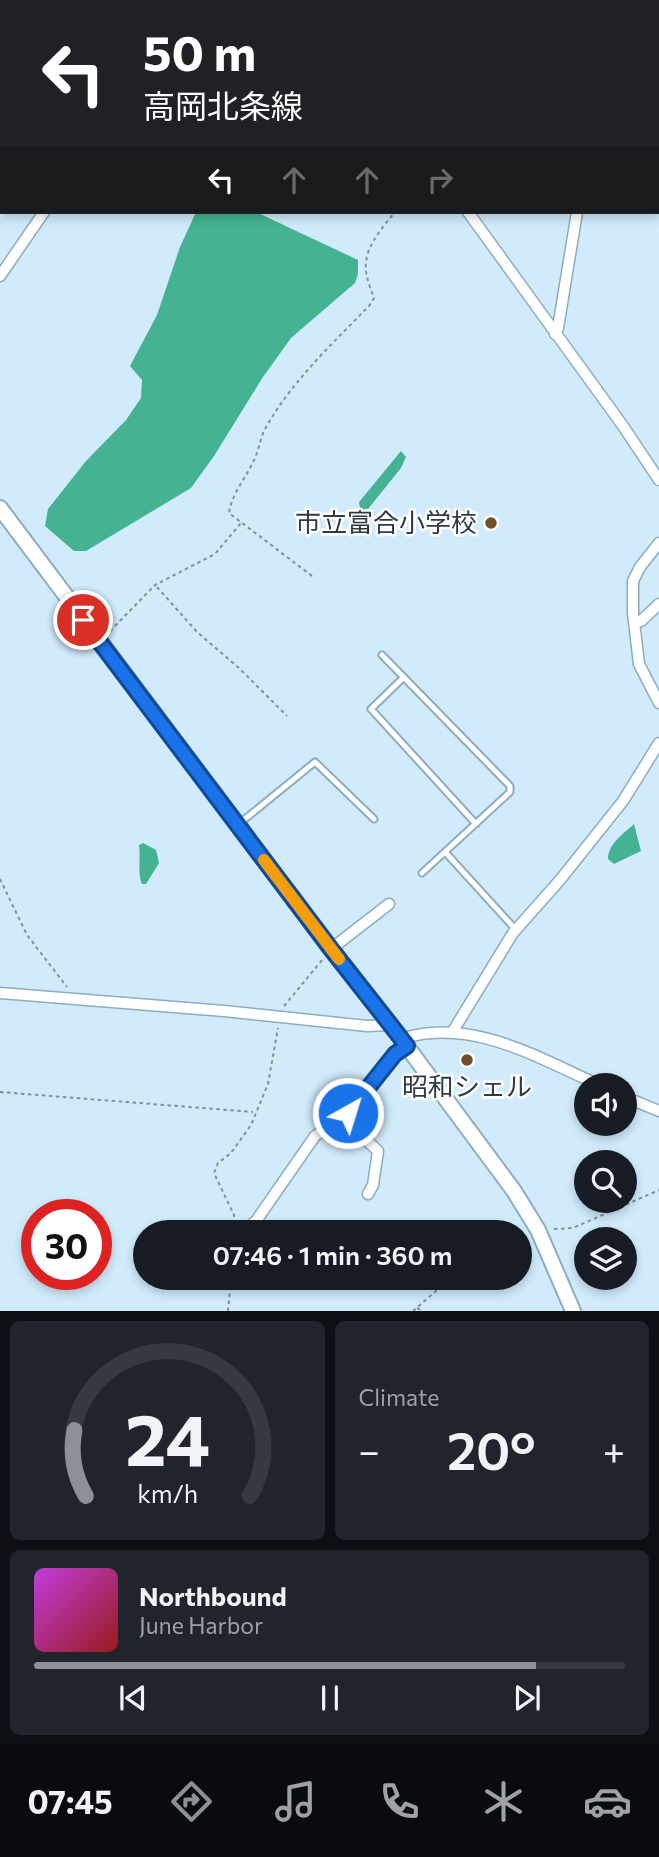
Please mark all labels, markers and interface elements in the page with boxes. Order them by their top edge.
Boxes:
text: 50 m [143,21,256,81]
icon: left [28,28,119,119]
text: 高岡北条線 [143,85,303,125]
icon: left [202,161,240,199]
icon: ahead [275,161,313,199]
icon: ahead [348,161,386,199]
icon: right [421,161,459,199]
place label: 市立富合小学校 [295,506,477,537]
marker: 市立富合小学校 [483,515,499,531]
pin [53,590,113,650]
icon: arrive [64,601,102,639]
marker: 昭和シェル [459,1052,475,1068]
place label: 昭和シェル [402,1070,532,1101]
map controls [574,1073,637,1290]
button: sound [574,1073,637,1136]
position arrow [311,1076,385,1150]
button: search [574,1150,637,1213]
speed limit sign: 30 [21,1199,112,1290]
button: layers [574,1227,637,1290]
text: 07:46 · 1 min · 360 m [213,1239,452,1270]
text: Climate [359,1383,440,1411]
text: 24 [125,1393,210,1482]
text: 20° [447,1417,536,1481]
text: − [359,1426,380,1473]
text: + [603,1426,625,1473]
text: km/h [137,1478,198,1508]
text: Northbound [139,1580,287,1611]
text: June Harbor [139,1611,263,1639]
icon: previous [114,1679,152,1717]
icon: pause [311,1679,349,1717]
icon: next [508,1679,546,1717]
icon: directions [167,1777,216,1826]
icon: music [271,1777,320,1826]
icon: phone [375,1777,424,1826]
icon: climate [479,1777,528,1826]
icon: car [583,1777,632,1826]
text: 07:45 [27,1781,113,1821]

